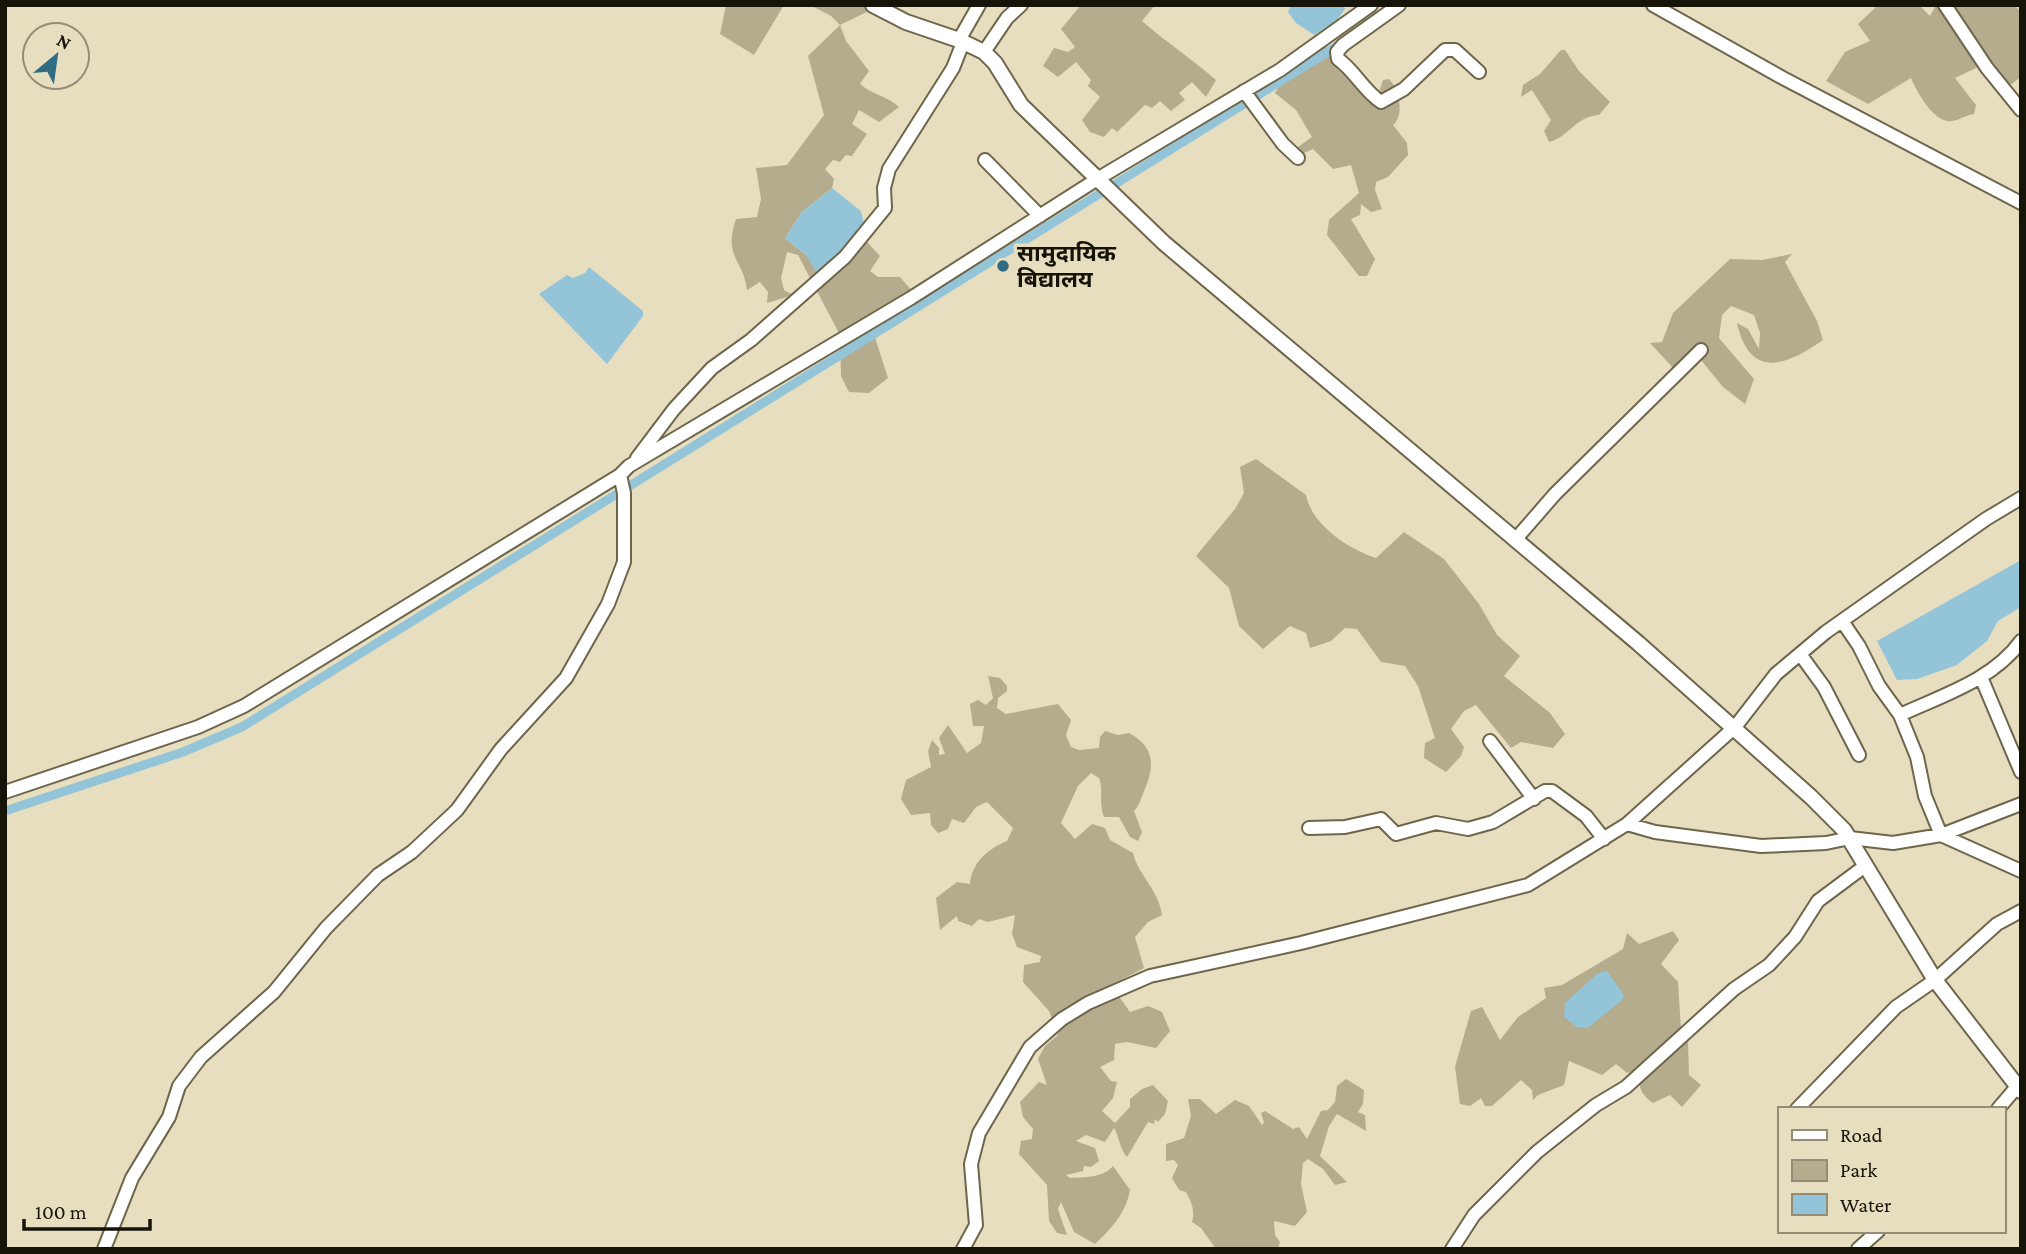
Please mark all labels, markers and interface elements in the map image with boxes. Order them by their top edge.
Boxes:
north arrow [21,21,91,91]
text: N [53,29,75,54]
place label: सामुदायिक बिद्यालय [1017,240,1117,292]
marker: सामुदायिक बिद्यालय [995,258,1011,274]
legend [1778,1107,2005,1233]
text: Road [1840,1123,1883,1147]
text: Park [1840,1158,1877,1182]
scale bar [24,1188,150,1232]
text: Water [1840,1193,1892,1217]
text: 100 m [35,1200,87,1224]

